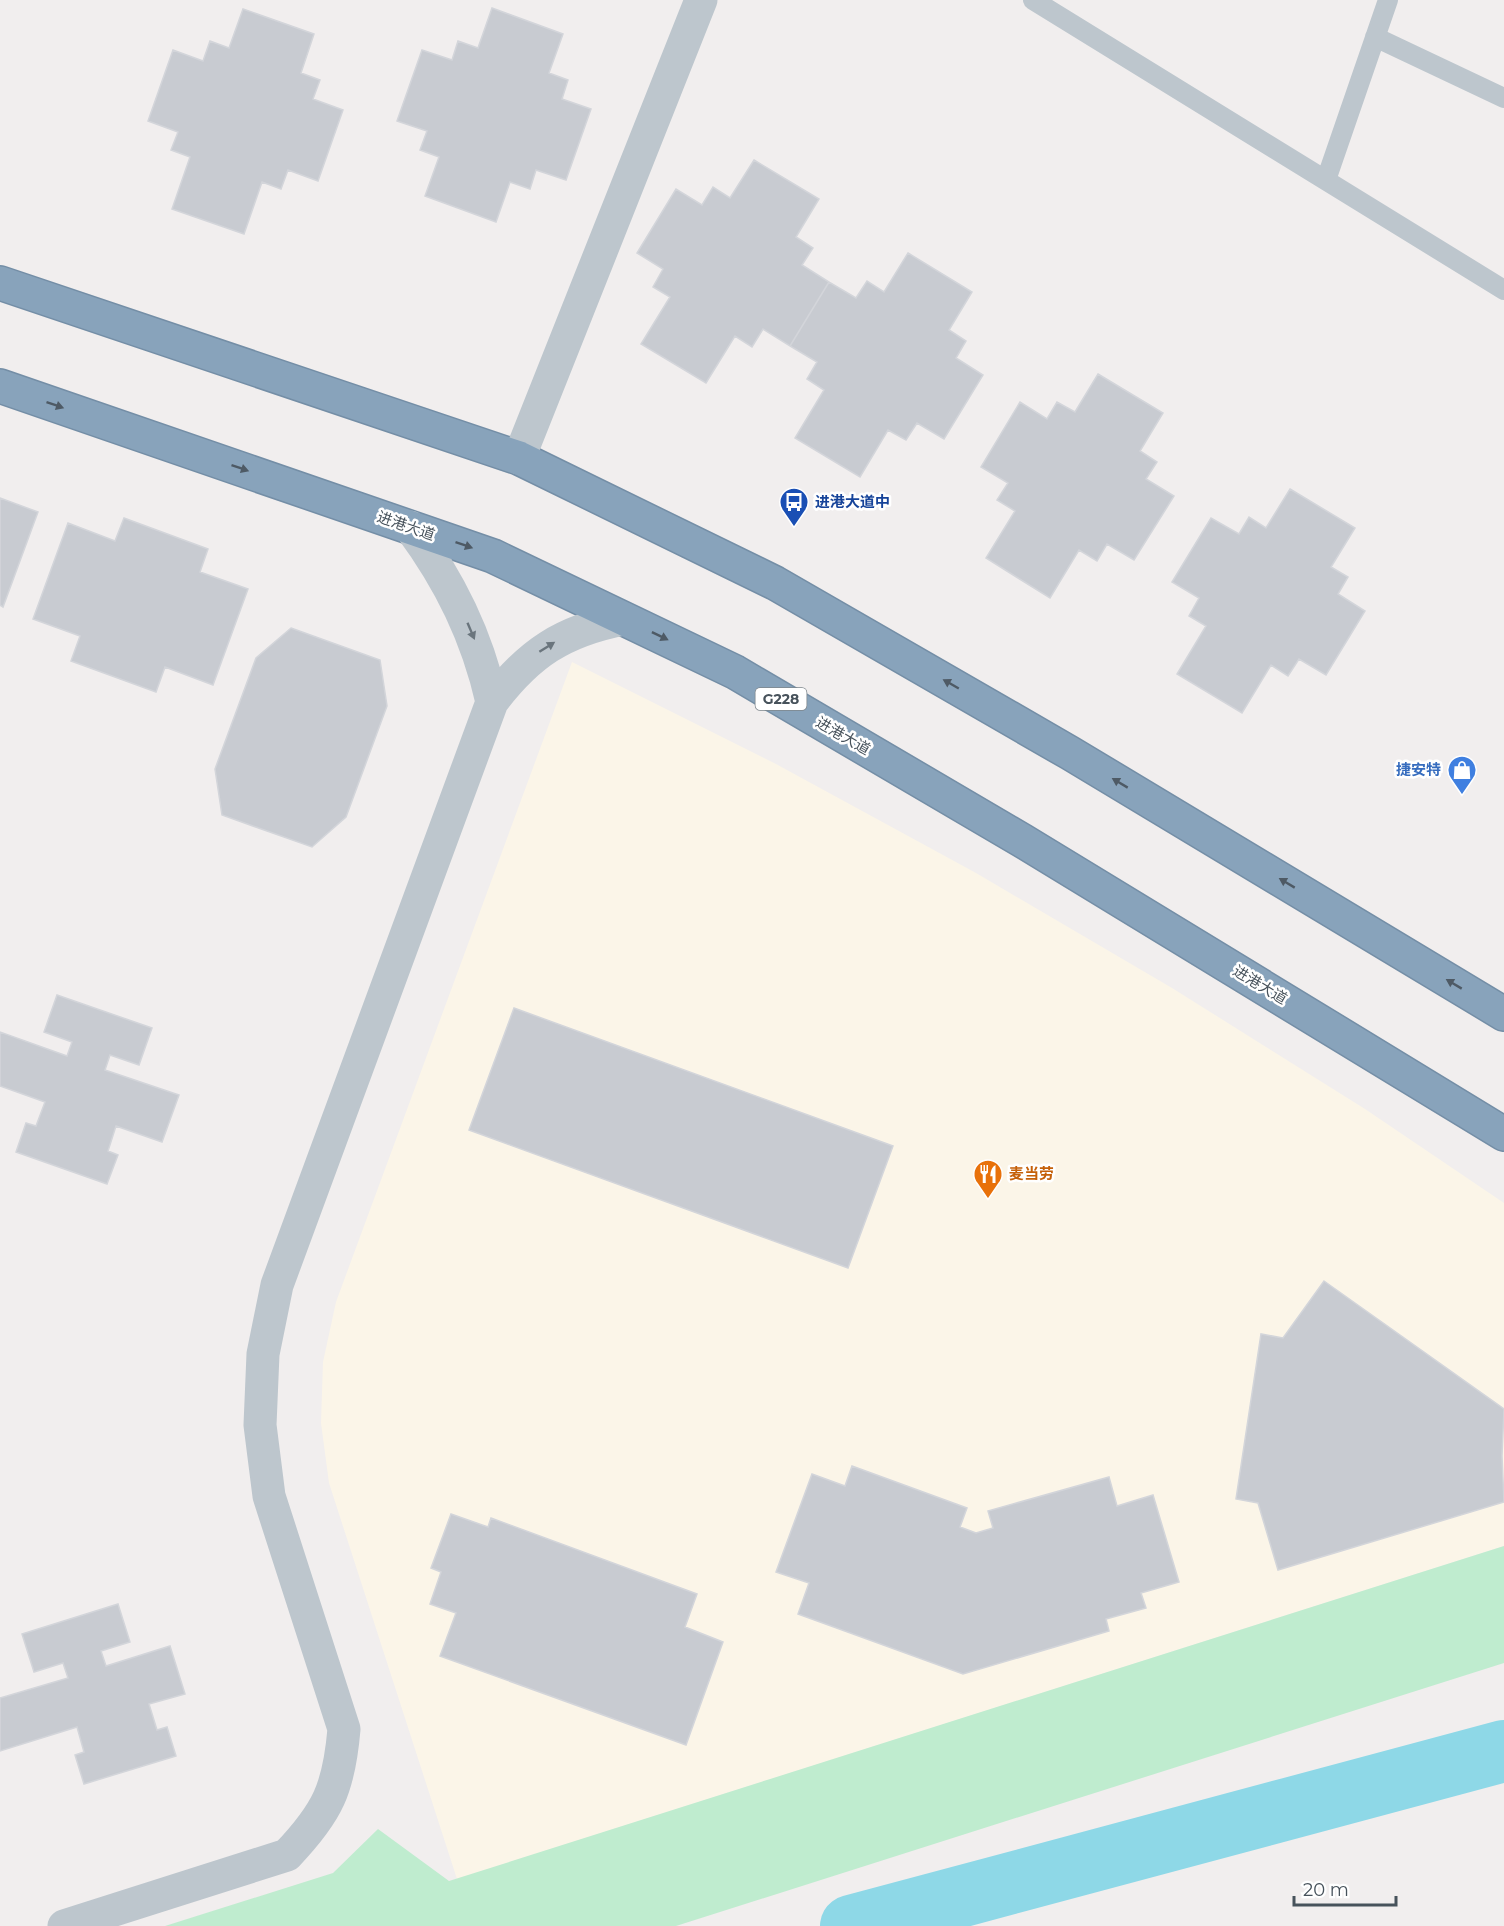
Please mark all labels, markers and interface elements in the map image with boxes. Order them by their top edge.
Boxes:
one-way arrow [46,401,64,410]
one-way arrow [231,464,249,474]
bus stop icon: 进港大道中 [778,486,810,528]
place label: 进港大道中 [815,492,890,511]
street label: 进港大道 [375,507,438,544]
one-way arrow [455,541,473,551]
one-way arrow [466,623,476,641]
one-way arrow [651,632,668,641]
one-way arrow [539,641,555,652]
one-way arrow [943,679,959,690]
road number: G228 [756,688,806,710]
street label: 进港大道 [813,712,874,759]
shop icon: 捷安特 [1446,754,1478,796]
place label: 捷安特 [1396,760,1441,779]
one-way arrow [1112,777,1128,788]
one-way arrow [1279,878,1295,889]
street label: 进港大道 [1230,961,1291,1008]
one-way arrow [1446,978,1462,989]
restaurant icon: 麦当劳 [972,1158,1004,1200]
place label: 麦当劳 [1009,1164,1054,1183]
scale bar [1294,1869,1396,1907]
text: 20 m [1303,1879,1349,1901]

